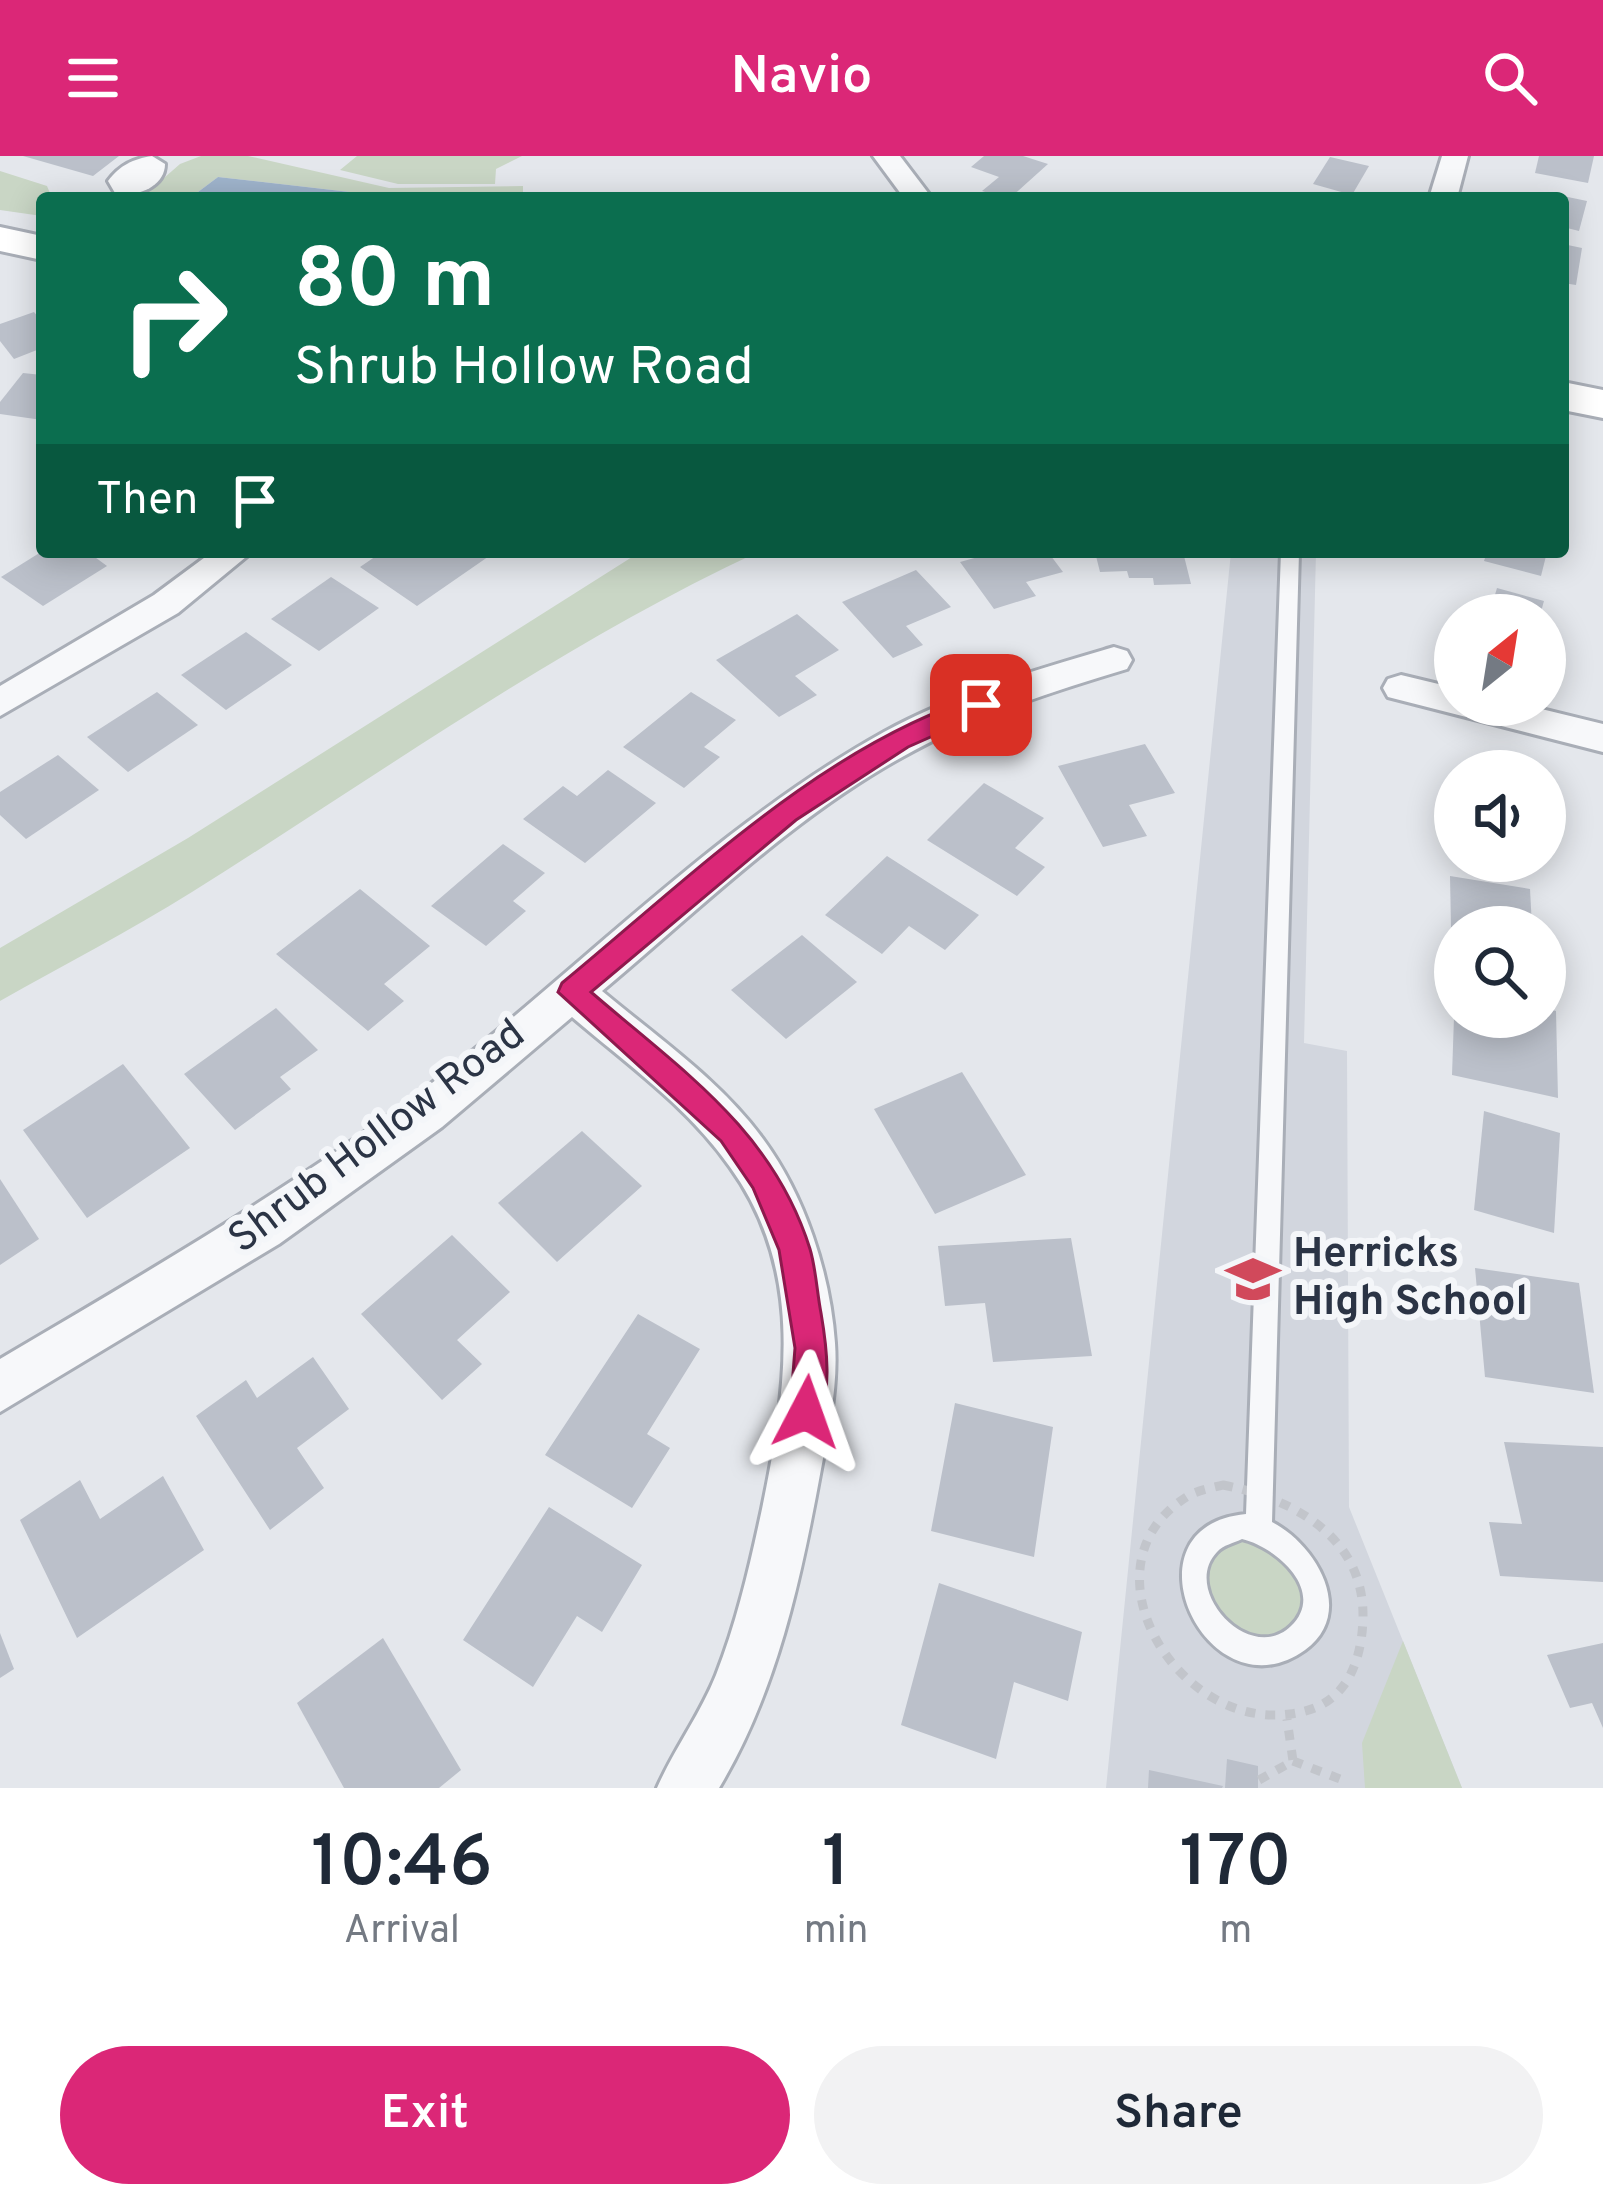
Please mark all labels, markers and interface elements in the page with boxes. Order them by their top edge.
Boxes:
text: Navio [731,44,872,113]
icon: menu [60,45,126,111]
icon: search [1477,45,1543,111]
text: 80 m [294,231,495,337]
icon: right [96,240,252,396]
text: Shrub Hollow Road [294,335,754,404]
icon: arrive [222,468,288,534]
text: Then [96,473,198,530]
north arrow [1434,594,1566,726]
map controls [1434,594,1566,1038]
pin [930,654,1032,756]
icon: arrive [948,672,1014,738]
button: sound [1434,750,1566,882]
button: search [1434,906,1566,1038]
street label: Shrub Hollow Road [219,1009,537,1267]
place label: Herricks High School [1293,1229,1528,1330]
school or university icon: Herricks High School [1224,1250,1282,1308]
position arrow [743,1349,869,1475]
text: 10:46 [311,1820,493,1912]
text: 1 [822,1820,850,1912]
text: 170 [1179,1820,1292,1912]
text: Arrival [344,1908,460,1957]
text: min [804,1908,869,1957]
text: m [1219,1908,1252,1957]
button: Exit [60,2046,790,2184]
button: Share [814,2046,1543,2184]

